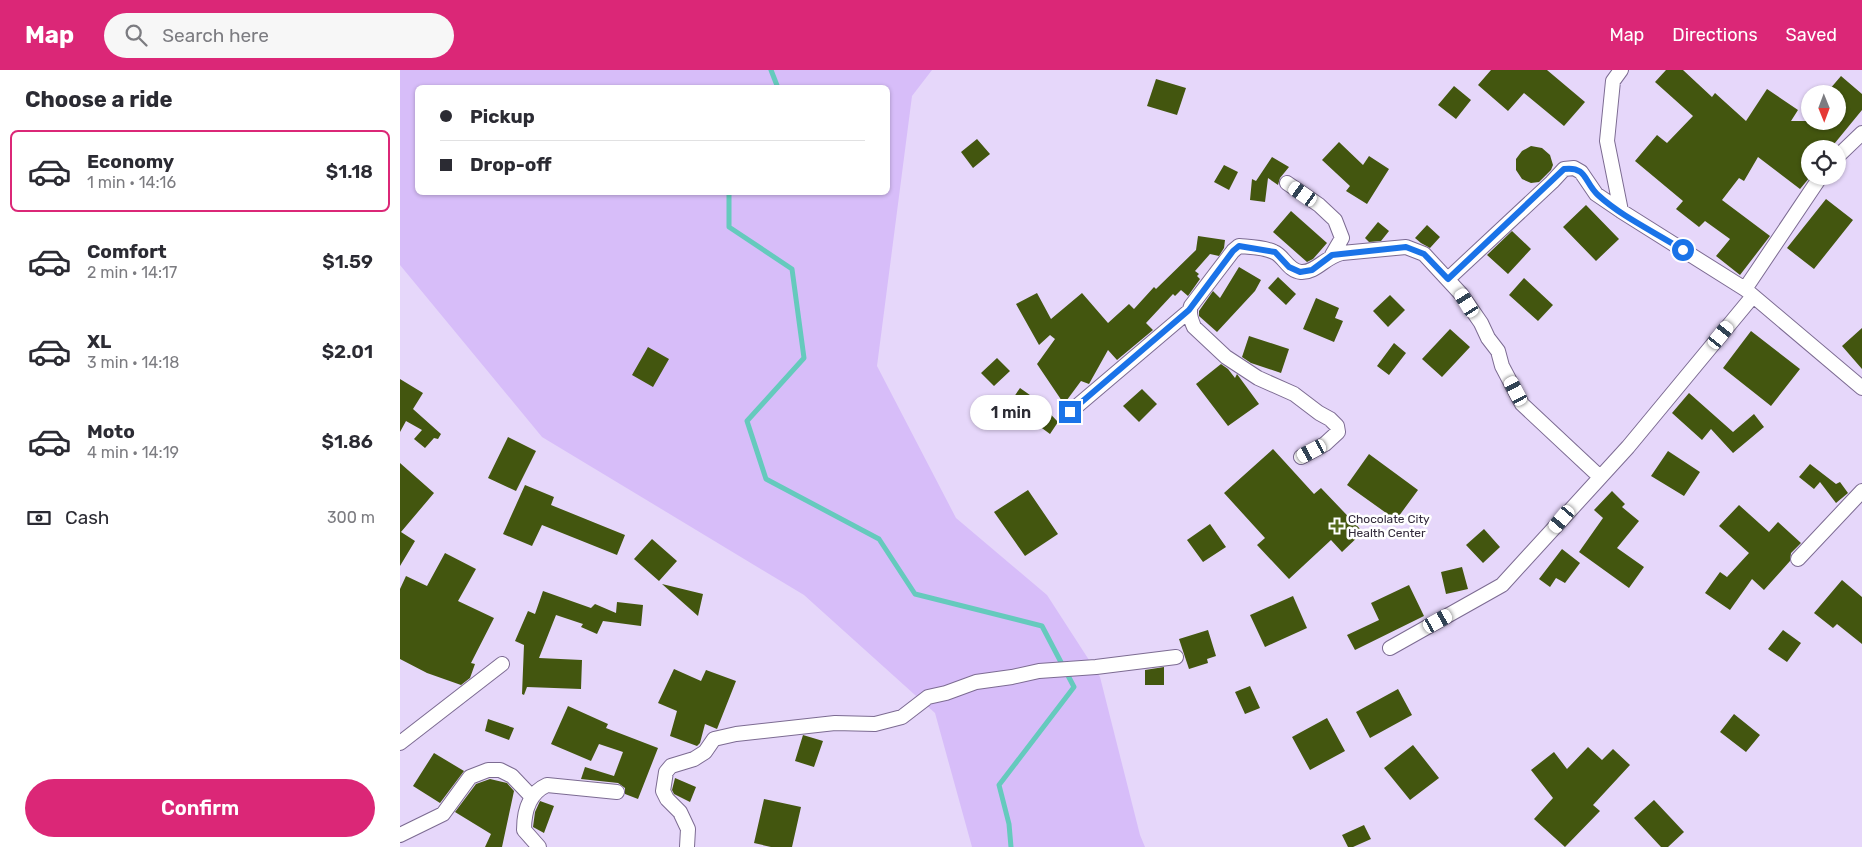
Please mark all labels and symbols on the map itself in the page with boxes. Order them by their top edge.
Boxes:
north arrow [1801,85,1846,130]
car [1286,179,1319,209]
route start [1672,239,1694,261]
car [1452,286,1481,320]
car [1705,319,1736,351]
car [1502,374,1529,408]
callout: 1 min [970,394,1052,430]
route end [1059,401,1081,423]
car [1295,437,1328,465]
car [1546,503,1577,535]
place label: Chocolate City Health Center [1348,512,1430,540]
marker: Chocolate City Health Center [1330,519,1344,533]
car [1421,607,1454,635]

